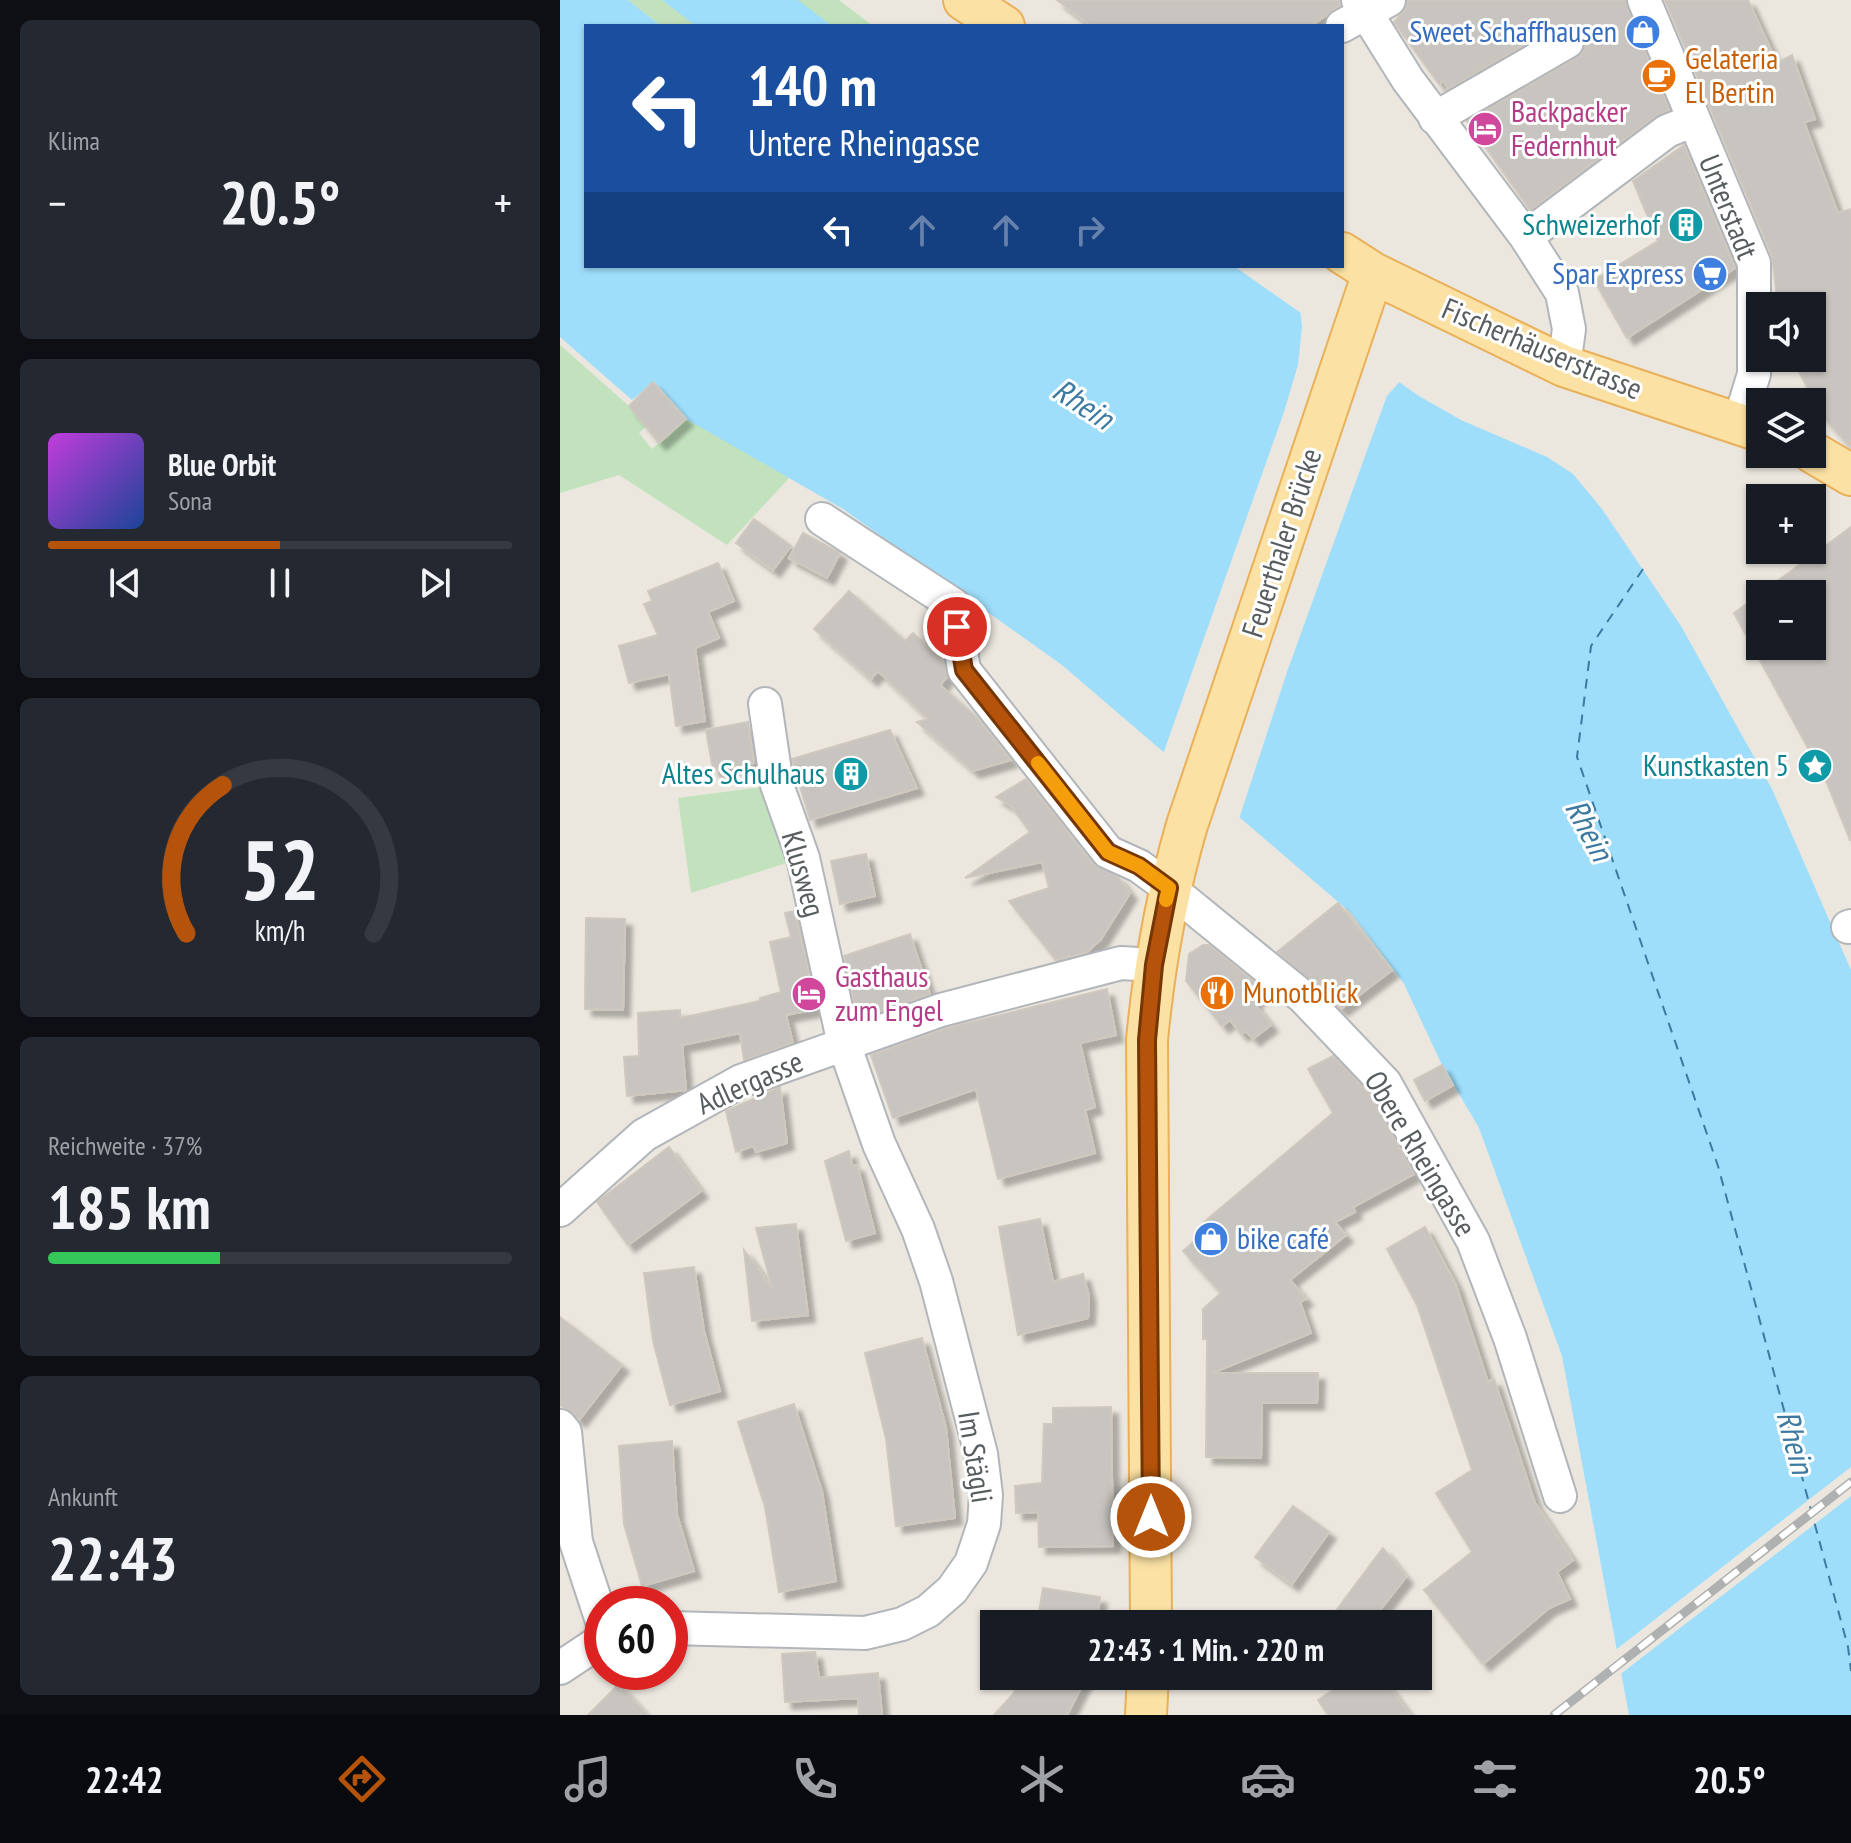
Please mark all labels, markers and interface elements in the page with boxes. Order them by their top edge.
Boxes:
place label: Sweet Schaffhausen [1410,11,1617,50]
shop icon: Sweet Schaffhausen [1624,13,1662,51]
place label: Gelateria El Bertin [1685,38,1778,111]
text: 140 m [748,49,877,121]
icon: left [616,56,720,160]
cafe icon: Gelateria El Bertin [1640,57,1678,95]
place label: Backpacker Federnhut [1511,91,1628,164]
hotel icon: Backpacker Federnhut [1466,110,1504,148]
text: Untere Rheingasse [748,119,980,166]
text: Klima [48,124,100,157]
street label: Unterstadt [1691,149,1768,265]
text: 20.5° [220,163,340,241]
text: − [48,174,66,231]
text: + [494,174,512,231]
place label: Schweizerhof [1522,204,1661,243]
building icon: Schweizerhof [1667,206,1705,244]
icon: left [816,208,860,252]
icon: ahead [900,208,944,252]
icon: ahead [984,208,1028,252]
icon: right [1068,208,1112,252]
place label: Spar Express [1552,253,1684,292]
supermarket icon: Spar Express [1691,255,1729,293]
street label: Fischerhäuserstrasse [1437,288,1649,407]
map controls [1746,292,1826,660]
button: sound [1746,292,1826,372]
water label: Rhein [1045,368,1123,439]
button: layers [1746,388,1826,468]
street label: Feuerthaler Brücke [1232,443,1329,642]
text: Blue Orbit [168,445,276,484]
text: Sona [168,484,212,517]
button: + [1746,484,1826,564]
icon: previous [103,561,147,605]
icon: pause [258,561,302,605]
icon: next [413,561,457,605]
button: − [1746,580,1826,660]
pin [923,593,991,661]
icon: arrive [935,605,979,649]
place label: Kunstkasten 5 [1643,745,1789,784]
place icon: Kunstkasten 5 [1796,747,1834,785]
place label: Altes Schulhaus [662,753,825,792]
building icon: Altes Schulhaus [832,755,870,793]
water label: Rhein [1556,792,1624,869]
text: 52 [240,814,320,922]
street label: Klusweg [774,826,835,921]
text: km/h [255,912,305,949]
place label: Gasthaus zum Engel [835,956,943,1029]
place label: Munotblick [1243,972,1359,1011]
restaurant icon: Munotblick [1198,974,1236,1012]
hotel icon: Gasthaus zum Engel [790,975,828,1013]
street label: Adlergasse [690,1041,809,1122]
street label: Obere Rheingasse [1357,1063,1486,1243]
text: Reichweite · 37% [48,1129,202,1162]
text: 185 km [48,1168,211,1246]
place label: bike café [1237,1218,1329,1257]
shop icon: bike café [1192,1220,1230,1258]
water label: Rhein [1767,1406,1825,1480]
street label: Im Stägli [950,1408,1003,1505]
position arrow [1109,1475,1193,1559]
text: Ankunft [48,1480,118,1513]
text: 22:43 [48,1519,178,1597]
speed limit sign: 60 [584,1586,688,1690]
text: 22:43 · 1 Min. · 220 m [1088,1630,1324,1669]
icon: directions [334,1751,390,1807]
icon: music [560,1751,616,1807]
icon: phone [787,1751,843,1807]
icon: climate [1014,1751,1070,1807]
icon: car [1240,1751,1296,1807]
icon: filters [1467,1751,1523,1807]
text: 22:42 [85,1756,163,1803]
text: 20.5° [1693,1756,1766,1803]

